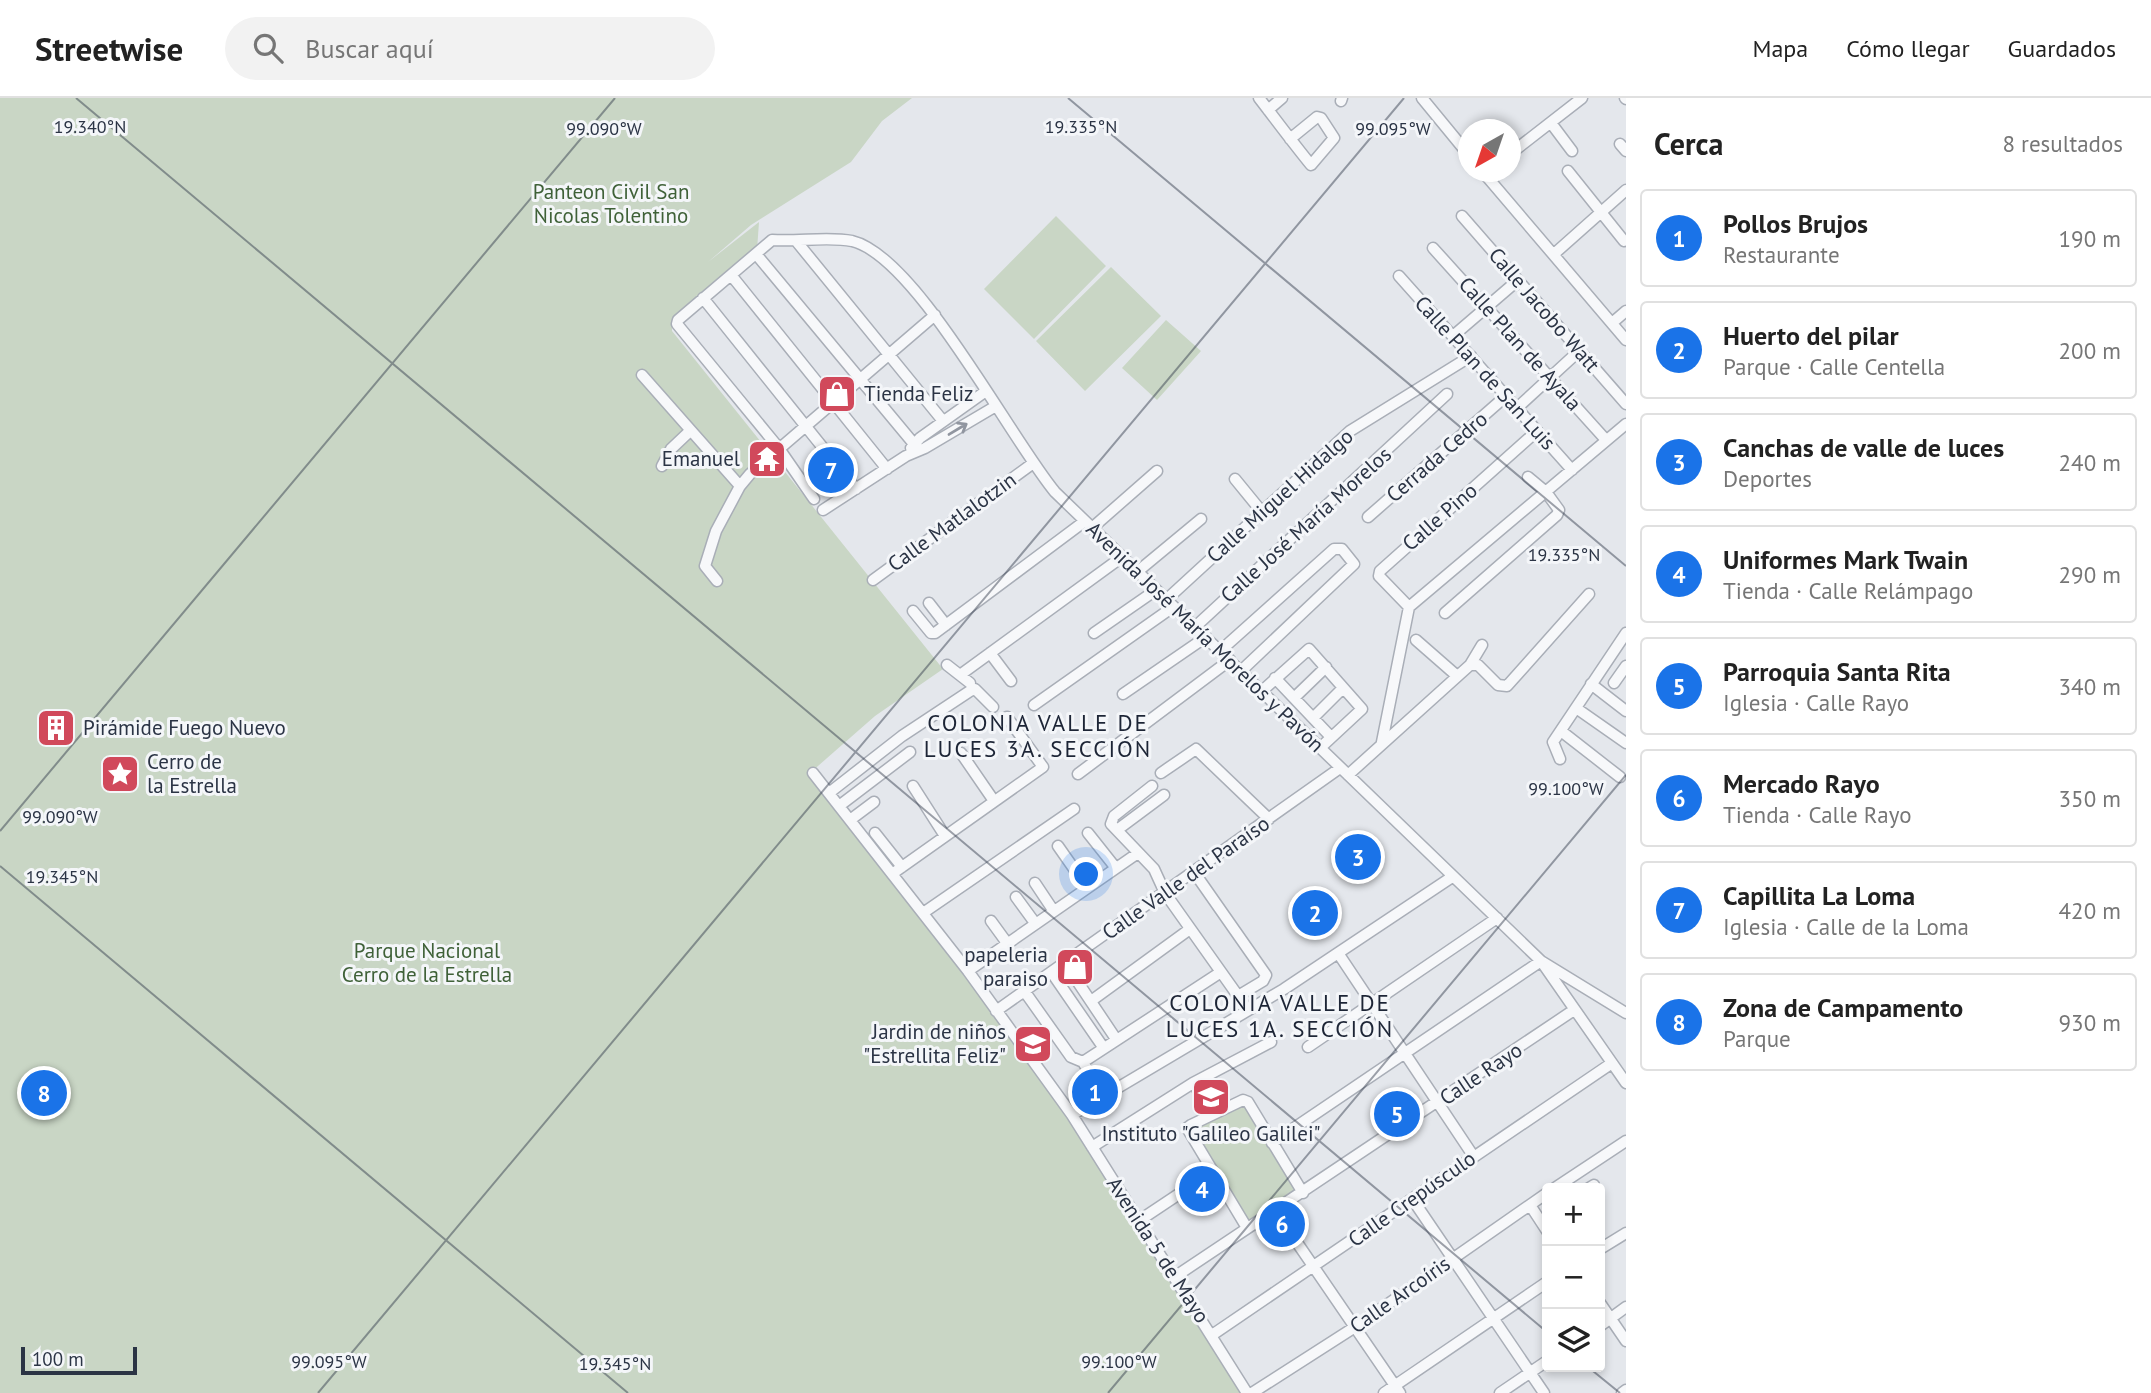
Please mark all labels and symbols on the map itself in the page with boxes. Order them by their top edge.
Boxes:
text: 19.340°N [54,115,126,138]
text: 19.335°N [1045,115,1117,138]
text: 99.090°W [566,117,642,140]
text: 99.095°W [1355,117,1431,140]
north arrow [1458,119,1521,182]
park label: Panteon Civil San Nicolas Tolentino [533,178,689,229]
street label: Calle Jacobo Watt [1483,242,1606,378]
street label: Calle Plan de Ayala [1453,271,1588,416]
street label: Calle Plan de San Luis [1409,290,1562,455]
shop icon: Tienda Feliz [816,373,858,415]
place label: Tienda Feliz [864,380,973,407]
street label: Cerrada Cedro [1380,405,1493,508]
one-way arrow [947,421,967,435]
street label: Calle Miguel Hidalgo [1201,423,1359,569]
temple icon: Emanuel [746,438,788,480]
street label: Calle José María Morelos [1215,441,1397,609]
pin: 7 [808,444,854,496]
place label: Emanuel [662,445,740,472]
street label: Calle Matlalotzin [882,466,1021,577]
street label: Calle Pino [1397,477,1483,557]
street label: Avenida José María Morelos y Pavón [1081,516,1330,758]
text: 19.335°N [1528,543,1600,566]
building icon: Pirámide Fuego Nuevo [35,707,77,749]
district label: COLONIA VALLE DE LUCES 3A. SECCIÓN [924,708,1152,763]
place label: Pirámide Fuego Nuevo [83,714,286,741]
place label: Cerro de la Estrella [147,748,237,799]
place icon: Cerro de la Estrella [99,753,141,795]
text: 99.100°W [1528,777,1604,800]
text: 99.090°W [22,805,98,828]
street label: Calle Valle del Paraíso [1097,810,1275,945]
pin: 3 [1335,831,1381,883]
your location [1069,857,1103,891]
text: 19.345°N [26,865,98,888]
pin: 2 [1292,887,1338,939]
park label: Parque Nacional Cerro de la Estrella [342,937,512,988]
place label: papeleria paraiso [964,941,1048,992]
shop icon: papeleria paraiso [1054,946,1096,988]
district label: COLONIA VALLE DE LUCES 1A. SECCIÓN [1166,988,1394,1043]
place label: Jardin de niños "Estrellita Feliz" [863,1018,1006,1069]
school or university icon: Jardin de niños "Estrellita Feliz" [1012,1023,1054,1065]
street label: Calle Rayo [1434,1036,1527,1111]
pin: 1 [1072,1066,1118,1118]
pin: 8 [21,1067,67,1119]
school or university icon: Instituto "Galileo Galilei" [1190,1076,1232,1118]
pin: 5 [1374,1088,1420,1140]
place label: Instituto "Galileo Galilei" [1101,1120,1321,1147]
street label: Calle Crepúsculo [1343,1145,1481,1253]
pin: 4 [1179,1163,1225,1215]
street label: Avenida 5 de Mayo [1101,1172,1216,1328]
pin: 6 [1259,1198,1305,1250]
street label: Calle Arcoíris [1344,1250,1455,1339]
scale bar [21,1344,136,1376]
text: 99.095°W [291,1350,367,1373]
text: 99.100°W [1081,1350,1157,1373]
text: 19.345°N [579,1352,651,1375]

